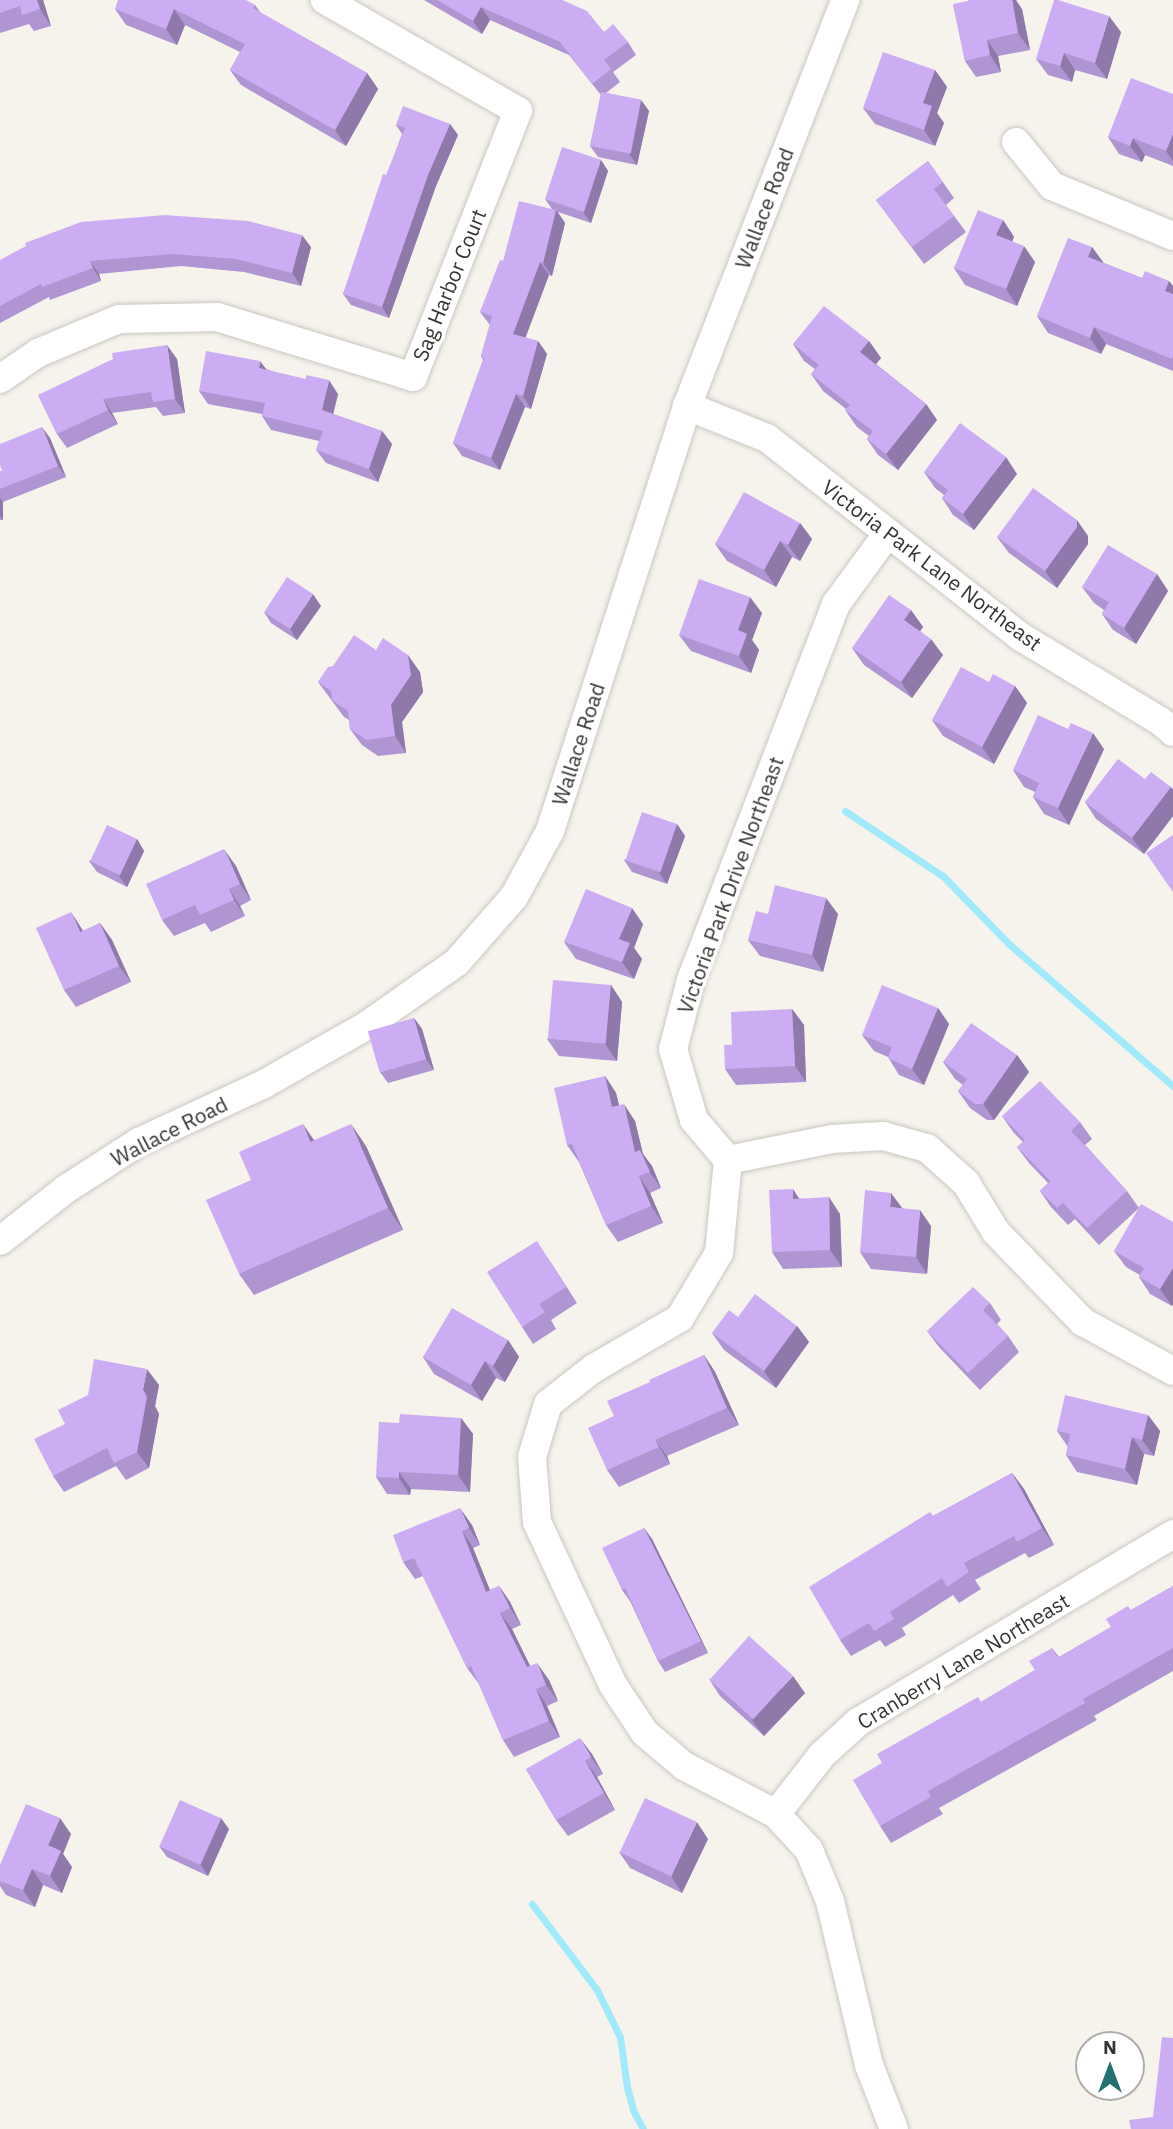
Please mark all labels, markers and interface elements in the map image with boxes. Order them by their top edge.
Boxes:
street label: Wallace Road [729,144,799,272]
street label: Sag Harbor Court [407,205,491,365]
street label: Victoria Park Lane Northeast [817,474,1047,656]
street label: Wallace Road [546,680,610,808]
street label: Victoria Park Drive Northeast [672,753,788,1017]
street label: Wallace Road [107,1091,231,1171]
street label: Cranberry Lane Northeast [853,1588,1073,1734]
north arrow [1075,2031,1145,2101]
text: N [1103,2035,1117,2059]

